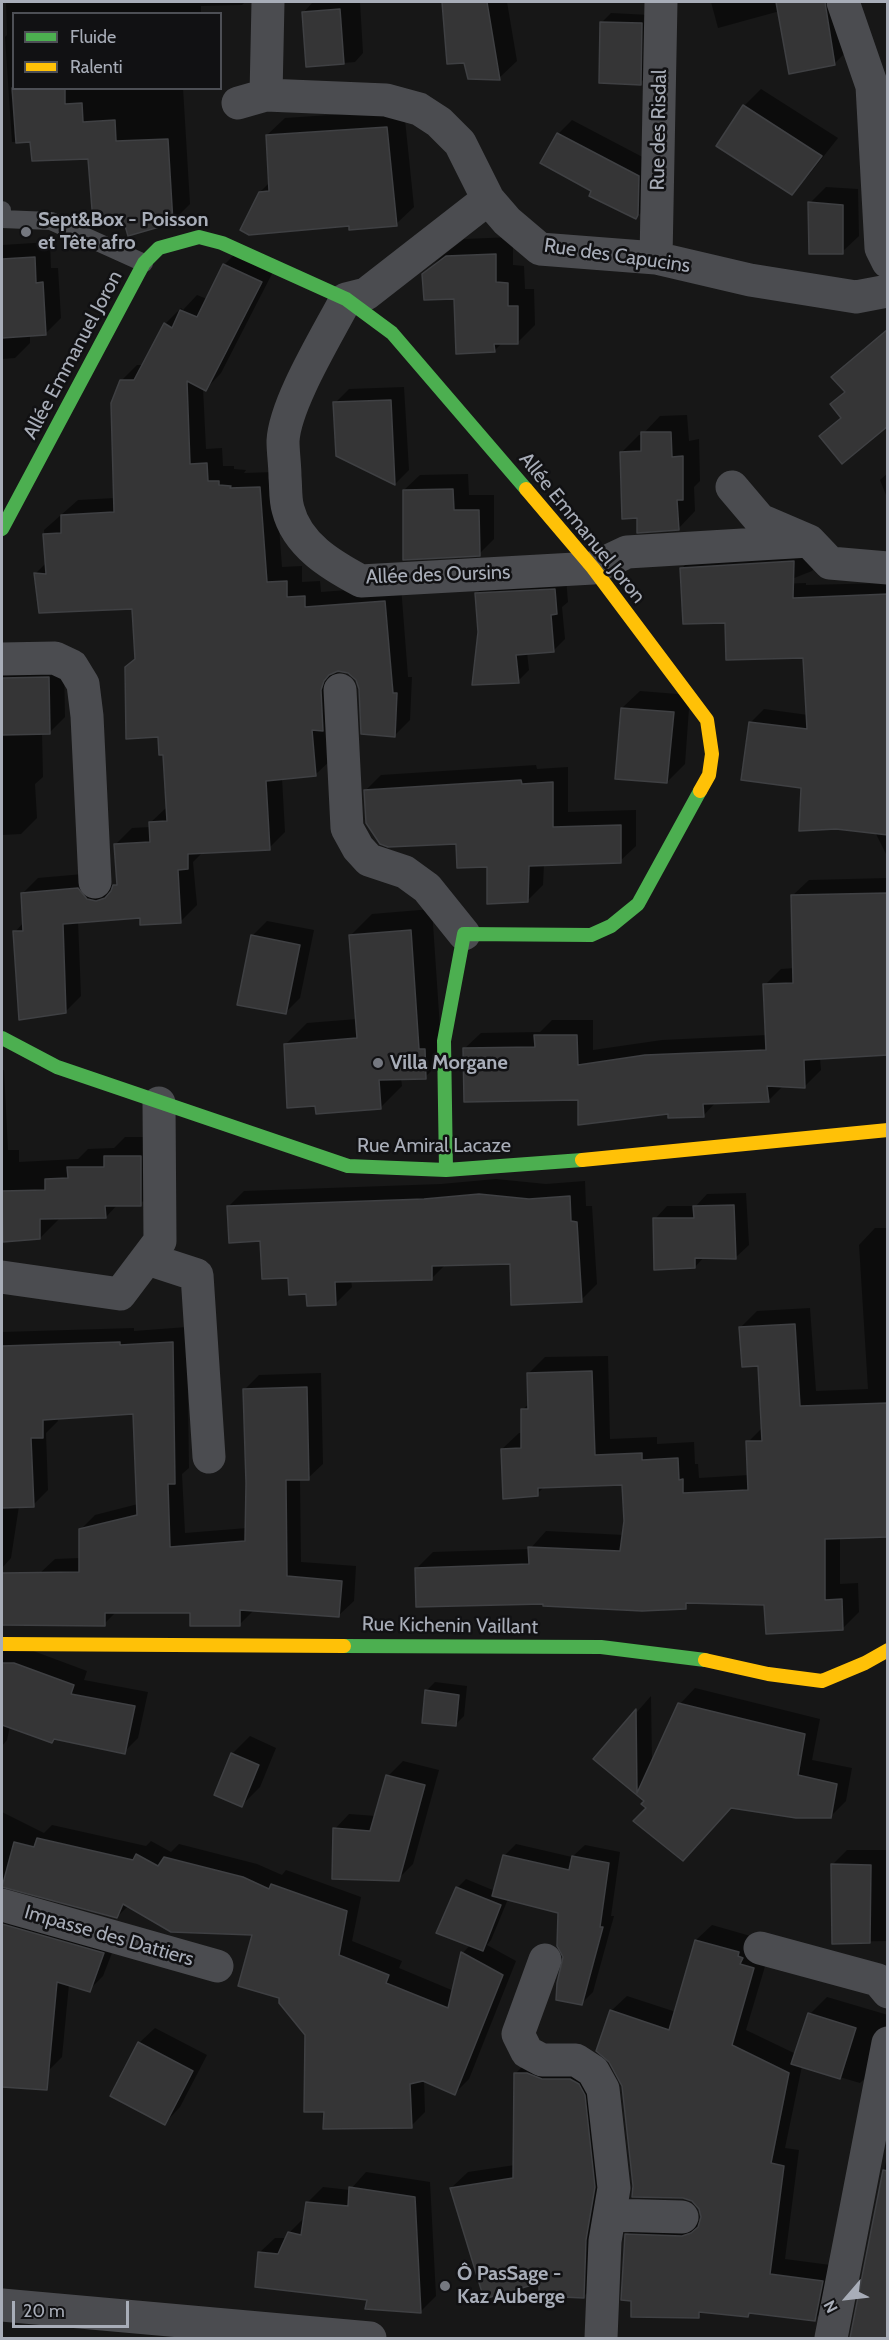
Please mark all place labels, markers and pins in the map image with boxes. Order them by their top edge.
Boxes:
place label: Sept&Box - Poisson et Tête afro [38,208,208,255]
marker: Sept&Box - Poisson et Tête afro [19,225,33,239]
place label: Villa Morgane [390,1051,508,1075]
marker: Villa Morgane [371,1056,385,1070]
place label: Ô PasSage - Kaz Auberge [457,2262,565,2309]
marker: Ô PasSage - Kaz Auberge [438,2279,452,2293]

